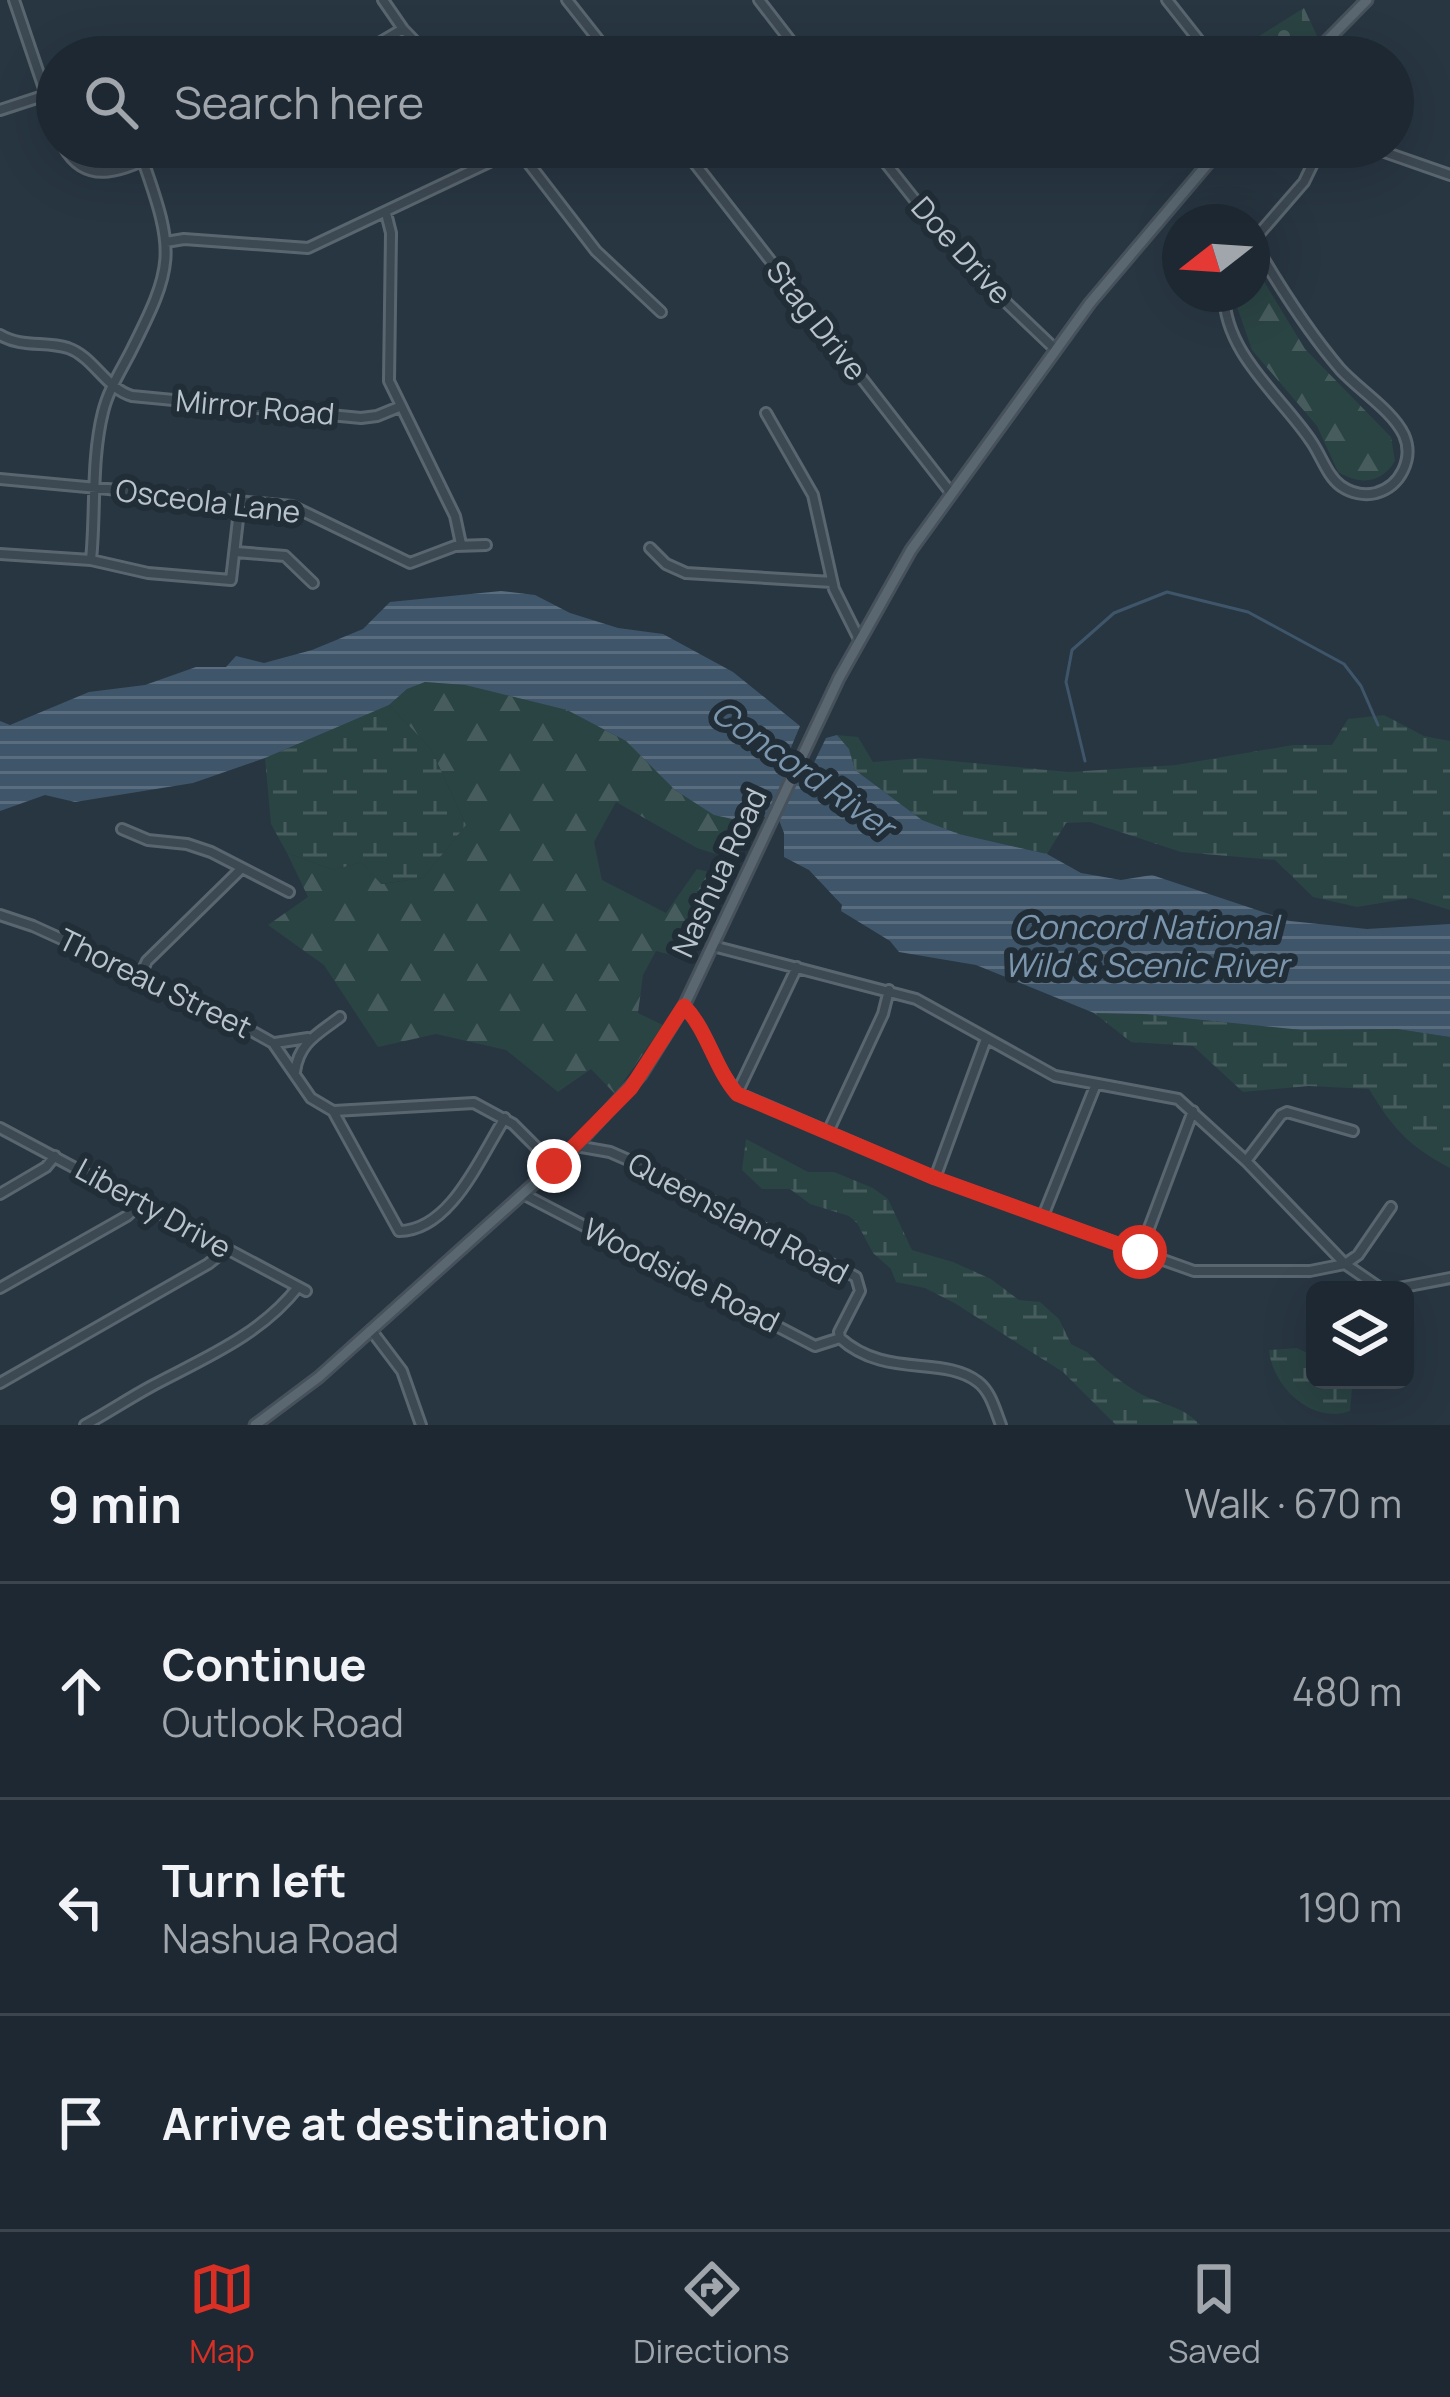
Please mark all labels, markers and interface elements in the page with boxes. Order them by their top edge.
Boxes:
search box [36,36,1414,168]
icon: search [78,69,144,135]
text: Search here [174,71,424,133]
street label: Doe Drive [903,187,1021,313]
north arrow [1162,204,1270,312]
street label: Stag Drive [758,252,877,388]
street label: Mirror Road [174,379,336,434]
street label: Osceola Lane [113,469,303,532]
water label: Concord River [703,689,907,851]
street label: Nashua Road [662,781,776,964]
water label: Concord National Wild & Scenic River [1004,904,1292,987]
street label: Thoreau Street [52,918,259,1047]
route end [527,1139,581,1193]
street label: Queensland Road [621,1142,856,1293]
street label: Liberty Drive [69,1148,239,1267]
street label: Woodside Road [577,1208,787,1342]
route start [1113,1225,1167,1279]
map controls [1306,1281,1414,1389]
button: layers [1306,1281,1414,1389]
text: 9 min [48,1469,182,1538]
text: Walk · 670 m [1184,1476,1402,1530]
text: Continue [162,1633,367,1695]
icon: ahead [48,1658,114,1724]
text: 480 m [1292,1664,1402,1718]
text: Outlook Road [162,1695,404,1749]
text: Turn left [162,1849,347,1911]
icon: left [48,1874,114,1940]
text: 190 m [1298,1880,1402,1934]
text: Nashua Road [162,1911,399,1965]
icon: arrive [48,2090,114,2156]
text: Arrive at destination [162,2092,609,2154]
tab: Map [189,2256,255,2373]
tab: Directions [633,2256,790,2373]
tab: Saved [1168,2256,1261,2373]

